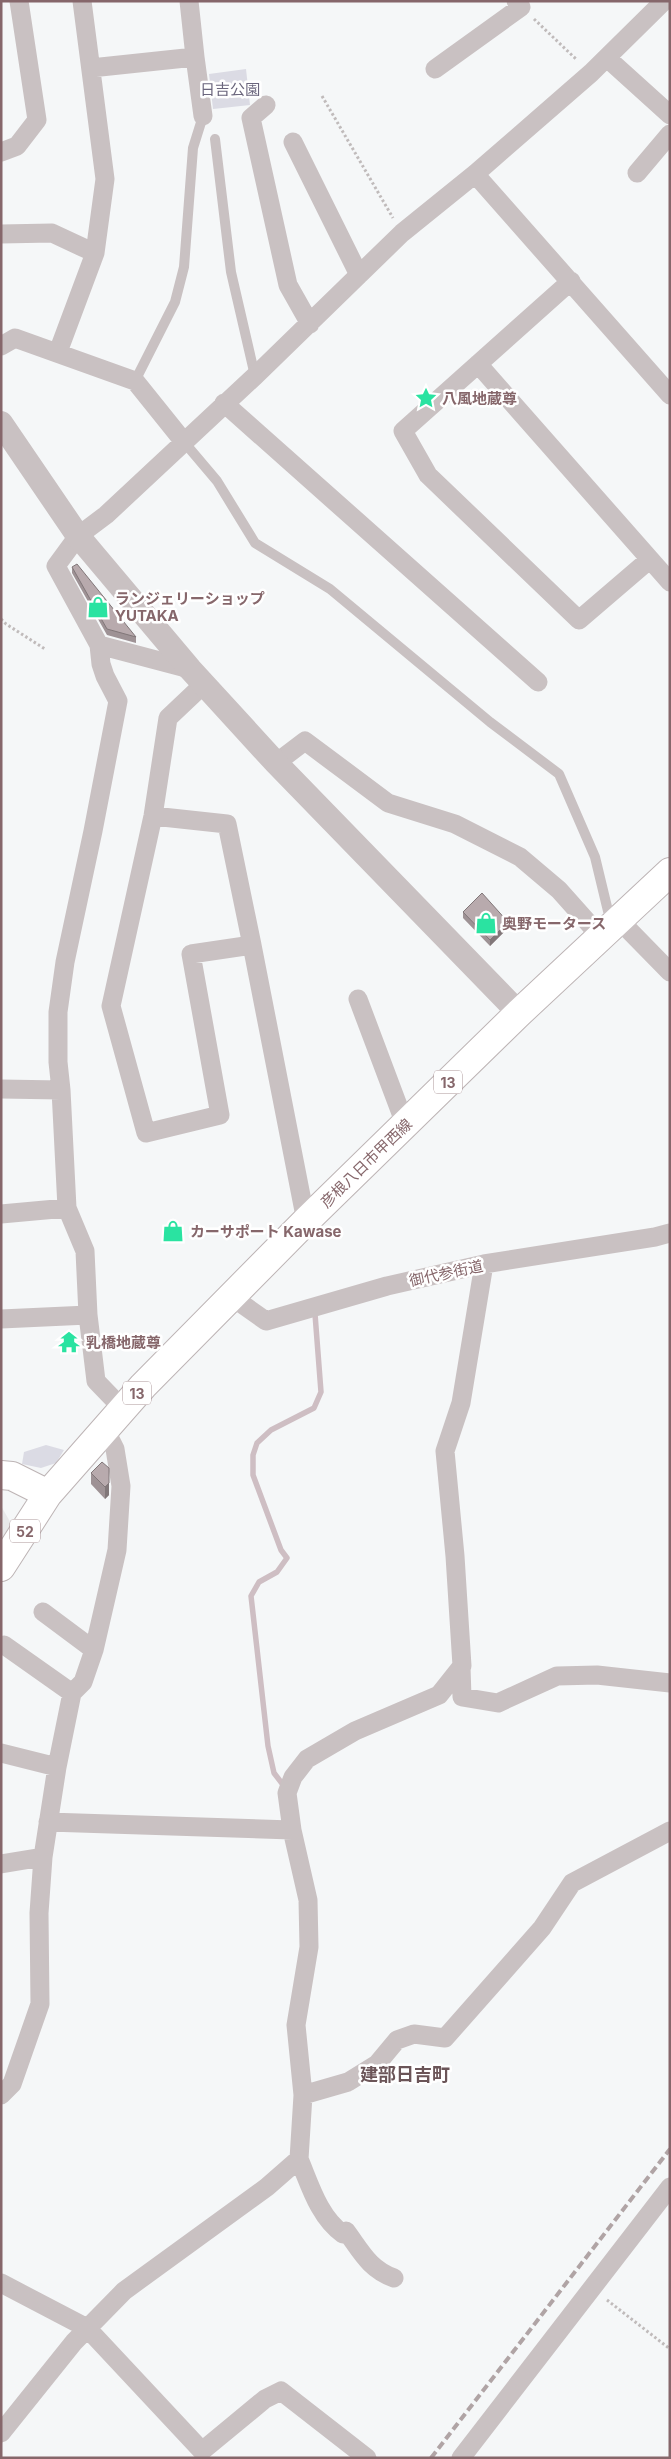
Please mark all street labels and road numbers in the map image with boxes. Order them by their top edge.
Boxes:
road number: 13 [434,1070,462,1094]
street label: 彦根八日市甲西線 [316,1114,416,1212]
street label: 御代参街道 [407,1256,485,1290]
road number: 13 [123,1382,151,1405]
road number: 52 [10,1520,40,1542]

